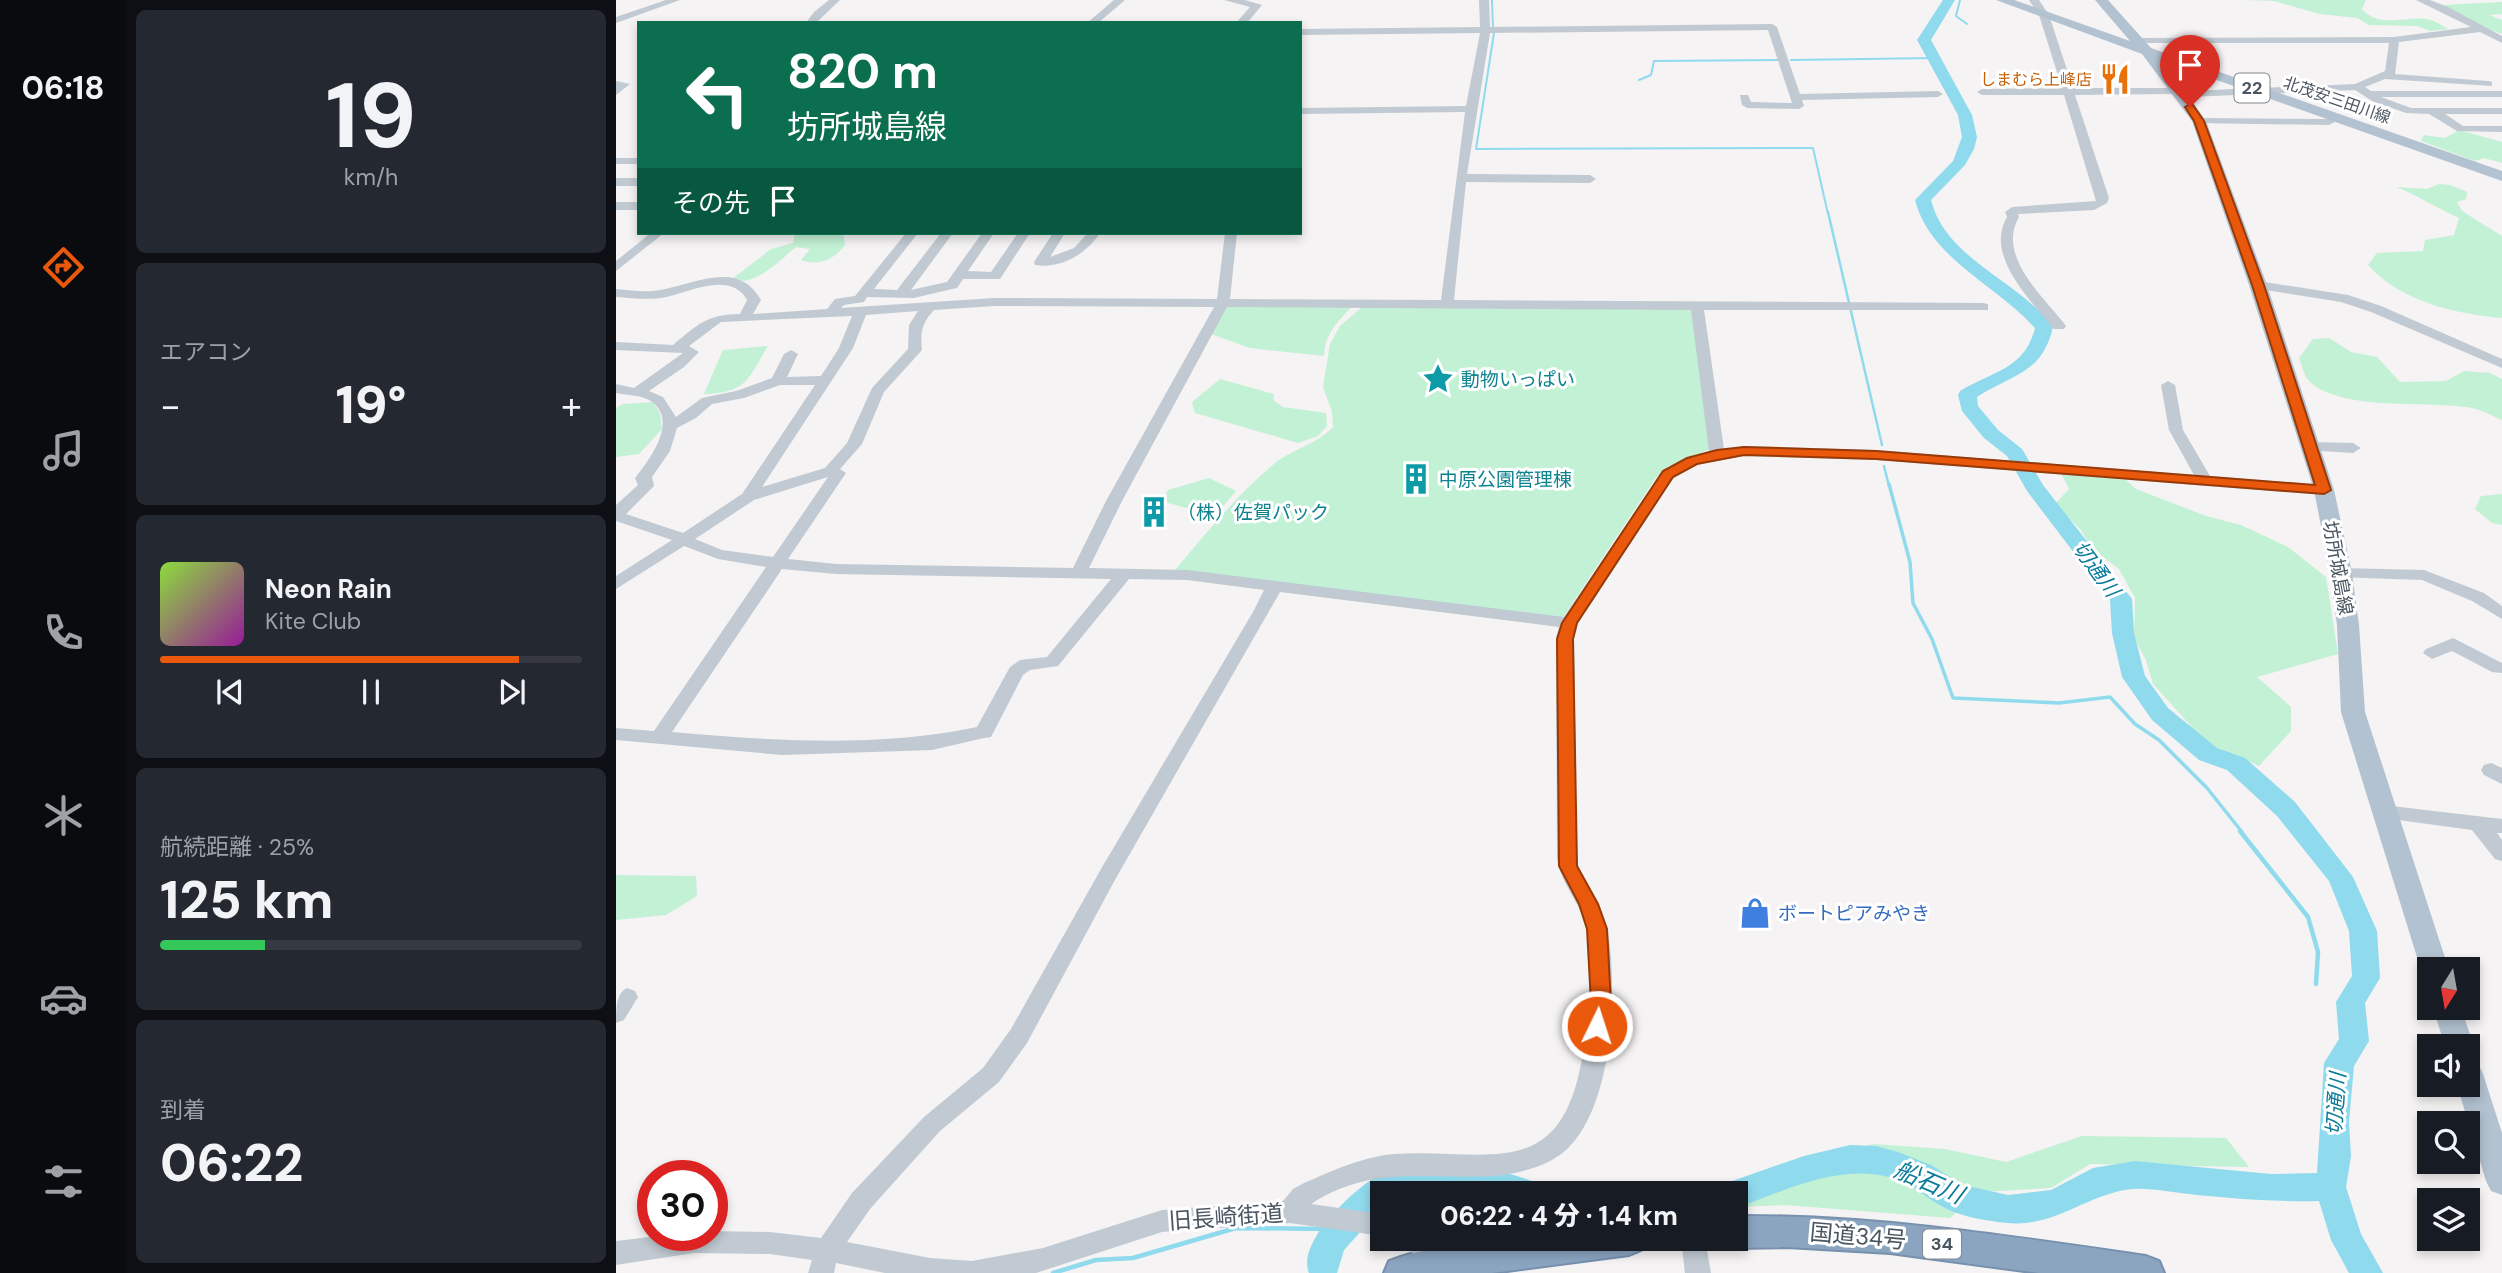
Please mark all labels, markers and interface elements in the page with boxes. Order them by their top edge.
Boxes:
pin [2160,35,2220,107]
text: 820 m [787,39,938,103]
icon: arrive [2171,46,2209,84]
icon: left [672,49,763,140]
text: 19 [326,57,416,175]
restaurant icon: しまむら上峰店 [2098,62,2132,96]
text: 06:18 [22,67,104,109]
place label: しまむら上峰店 [1980,69,2092,90]
street label: 北茂安三田川線 [2281,72,2393,128]
road number: 22 [2234,74,2270,102]
text: 坊所城島線 [787,106,947,148]
text: km/h [344,162,398,192]
icon: arrive [764,182,802,220]
text: その先 [672,186,750,220]
icon: directions [39,243,88,292]
text: エアコン [160,337,252,367]
place icon: 動物いっぱい [1421,362,1455,396]
place label: 動物いっぱい [1461,367,1575,392]
text: 19° [335,371,407,439]
text: − [160,381,181,431]
text: + [561,381,582,431]
icon: music [39,426,88,475]
building icon: 中原公園管理棟 [1399,462,1433,496]
place label: 中原公園管理棟 [1439,467,1572,492]
building icon: （株）佐賀パック [1137,495,1171,529]
place label: （株）佐賀パック [1177,500,1329,525]
street label: 坊所城島線 [2317,519,2359,617]
water label: 切通川 [2066,535,2127,604]
text: Neon Rain [265,572,392,606]
text: Kite Club [265,606,361,636]
icon: phone [39,608,88,657]
icon: previous [211,673,249,711]
icon: pause [352,673,390,711]
icon: next [493,673,531,711]
icon: climate [39,791,88,840]
text: 航続距離 · 25% [160,832,314,862]
text: 125 km [160,866,333,934]
shop icon: ボートピアみやき [1738,896,1772,930]
place label: ボートピアみやき [1778,901,1930,926]
north arrow [2417,957,2480,1020]
map controls [2417,957,2480,1251]
icon: car [39,974,88,1023]
position arrow [1560,989,1634,1063]
button: sound [2417,1034,2480,1097]
water label: 切通川 [2320,1070,2352,1136]
text: 到着 [160,1095,206,1125]
button: search [2417,1111,2480,1174]
text: 06:22 [160,1129,303,1197]
water label: 船石川 [1890,1154,1971,1212]
icon: filters [39,1157,88,1206]
speed limit sign: 30 [637,1160,728,1251]
button: layers [2417,1188,2480,1251]
street label: 旧長崎街道 [1168,1198,1284,1236]
text: 06:22 · 4 分 · 1.4 km [1440,1199,1678,1233]
street label: 国道34号 [1809,1217,1907,1255]
road number: 34 [1923,1230,1961,1259]

